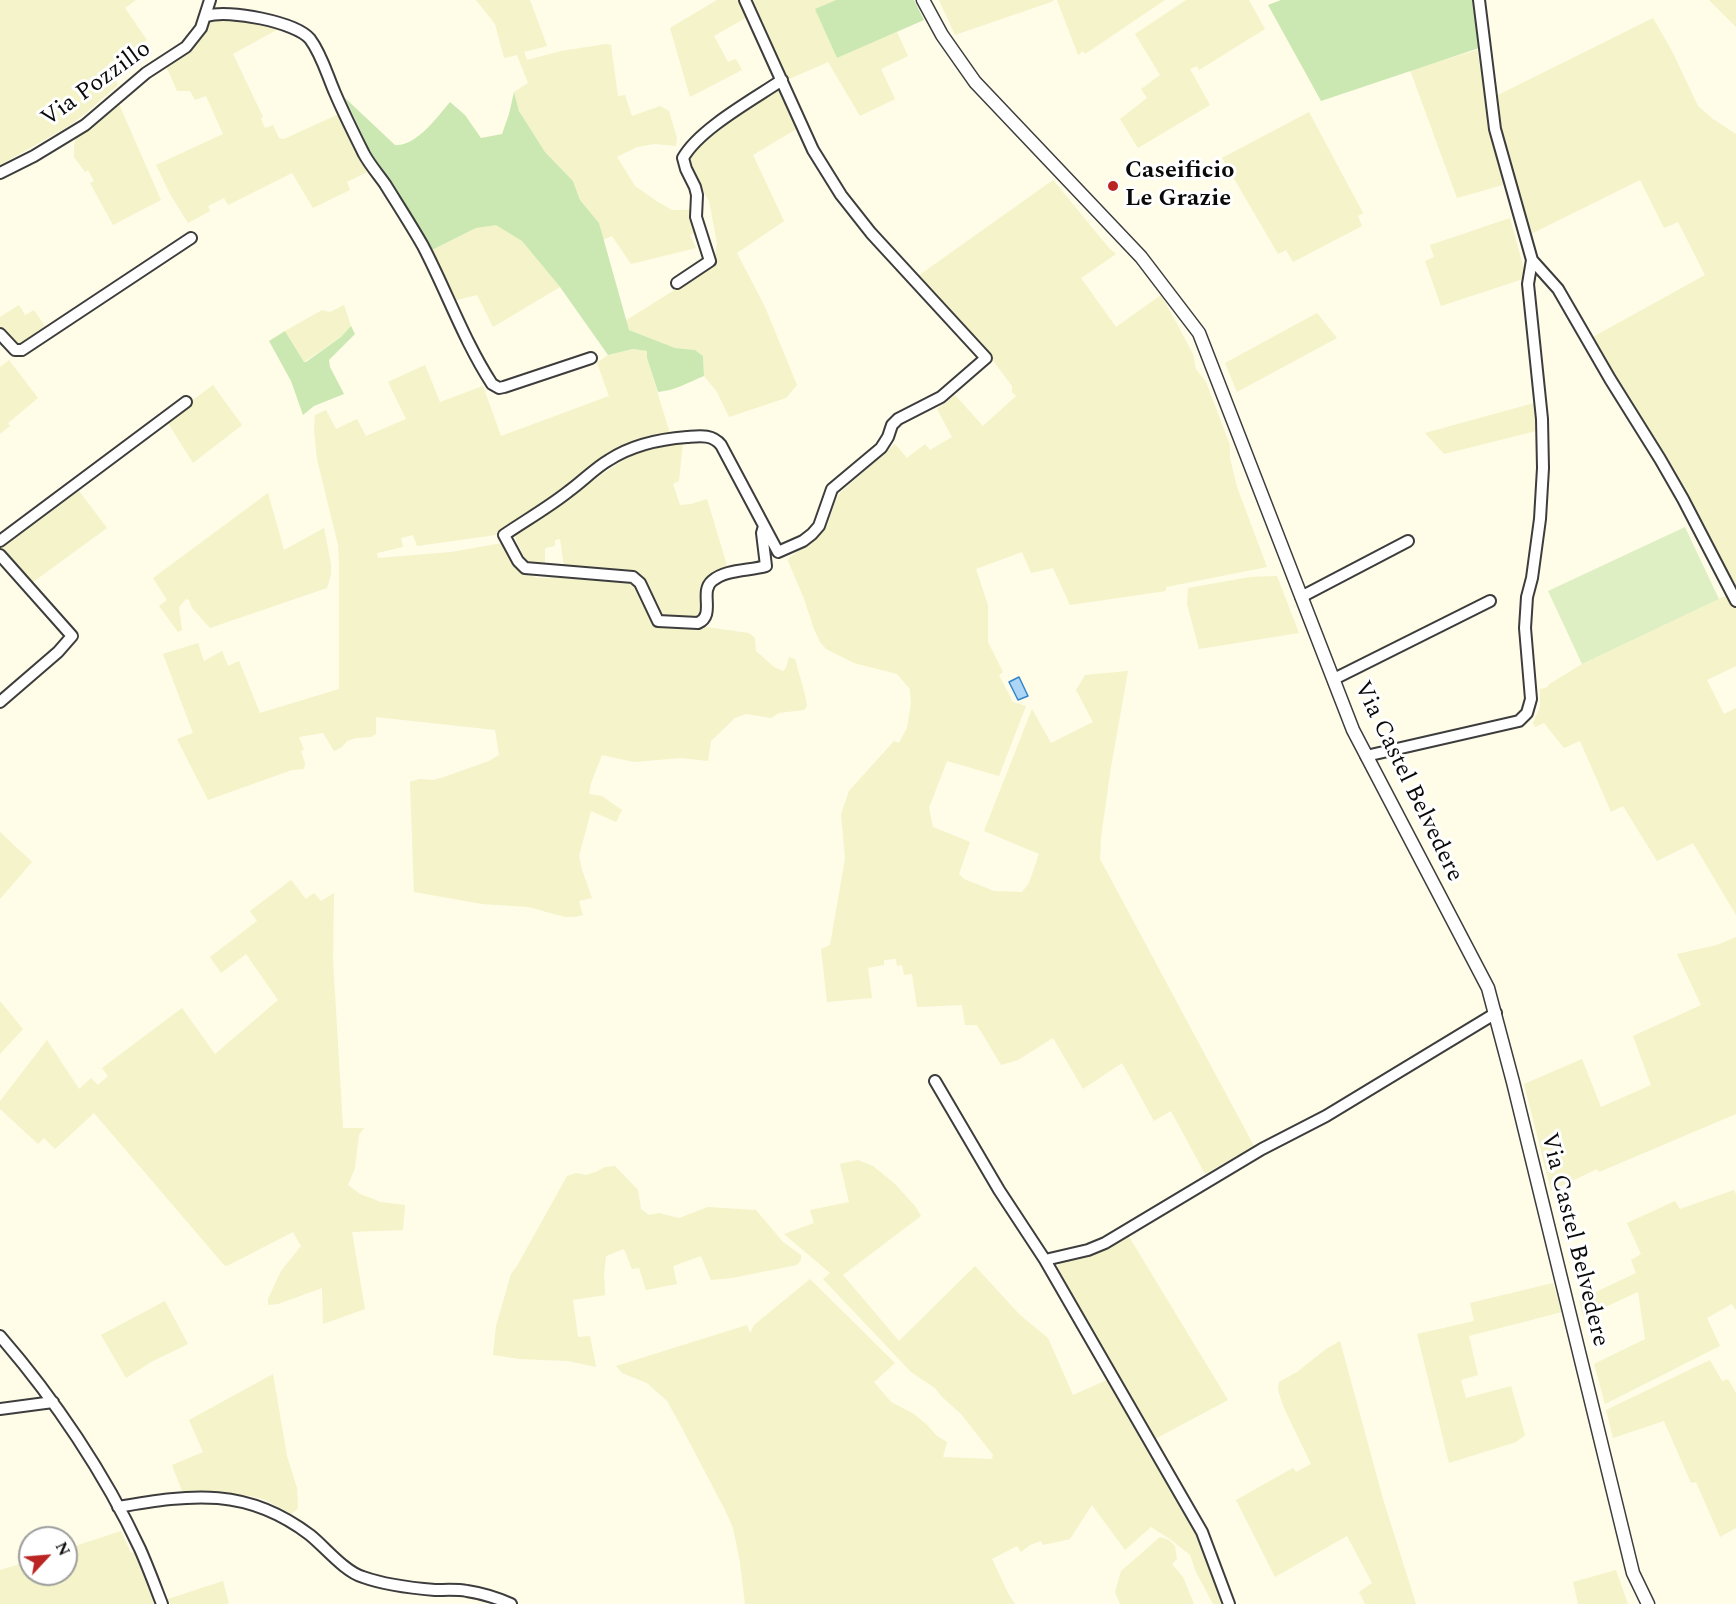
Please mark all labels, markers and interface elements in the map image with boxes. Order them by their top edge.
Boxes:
street label: Via Pozzillo [37,36,157,134]
place label: Caseificio Le Grazie [1125,158,1234,214]
marker: Caseificio Le Grazie [1106,179,1120,193]
street label: Via Castel Belvedere [1346,677,1468,887]
street label: Via Castel Belvedere [1532,1130,1614,1350]
north arrow [18,1526,78,1586]
text: N [49,1538,76,1560]

